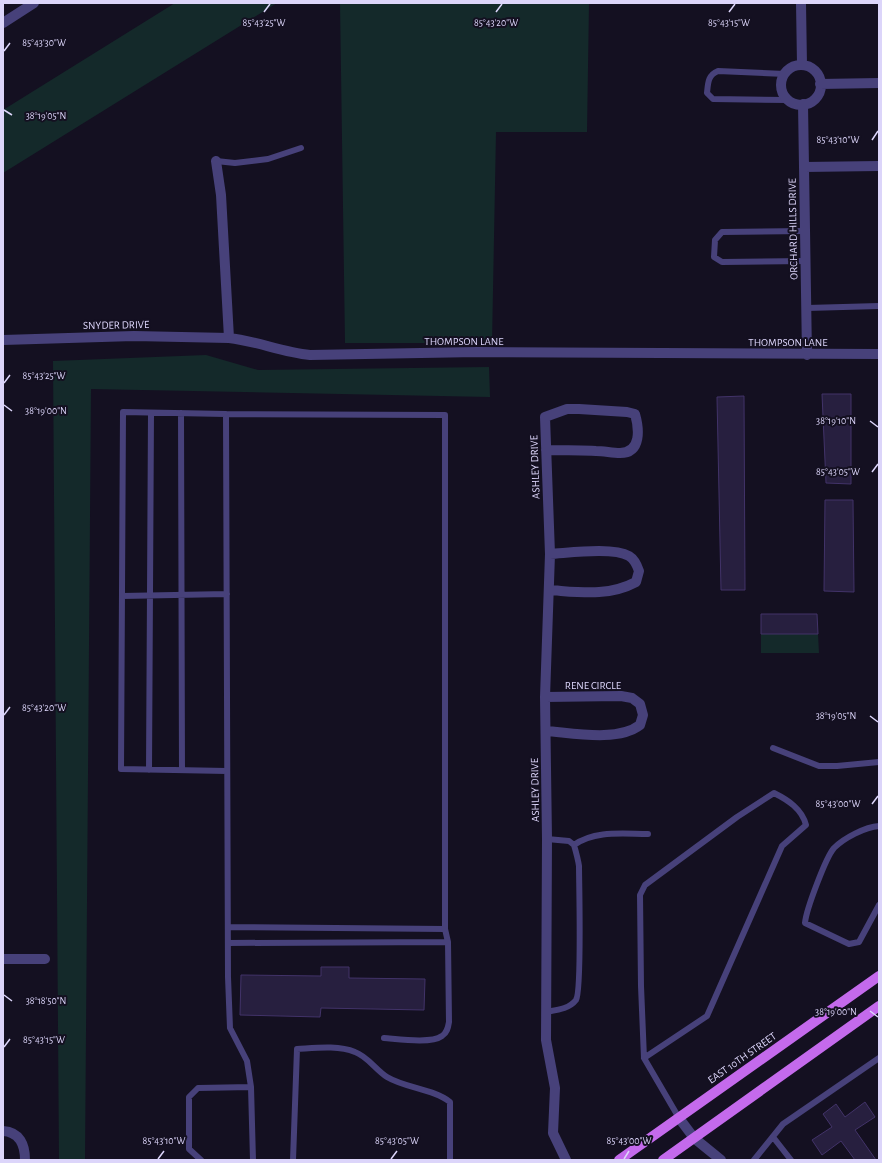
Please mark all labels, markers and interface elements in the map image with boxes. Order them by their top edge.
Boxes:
text: 85°43'25"W [242,18,286,28]
text: 85°43'20"W [474,18,518,28]
text: 85°43'15"W [708,18,750,28]
text: 85°43'30"W [22,38,66,48]
text: 38°19'05"N [26,111,66,121]
text: 85°43'10"W [816,135,860,145]
street label: ORCHARD HILLS DRIVE [787,177,799,280]
street label: SNYDER DRIVE [83,319,150,331]
street label: THOMPSON LANE [424,336,504,347]
street label: THOMPSON LANE [748,337,828,348]
text: 85°43'25"W [22,371,66,381]
text: 38°19'00"N [25,406,67,416]
text: 38°19'10"N [816,416,856,426]
street label: ASHLEY DRIVE [528,434,542,499]
text: 85°43'05"W [816,467,860,477]
street label: RENE CIRCLE [565,680,622,691]
text: 85°43'20"W [22,703,66,713]
text: 38°19'05"N [816,711,856,721]
street label: ASHLEY DRIVE [529,757,541,822]
text: 85°43'00"W [816,799,861,809]
text: 38°18'50"N [26,996,66,1006]
text: 38°19'00"N [815,1007,857,1017]
street label: EAST 10TH STREET [706,1030,779,1086]
text: 85°43'15"W [23,1035,65,1045]
text: 85°43'10"W [142,1136,186,1146]
text: 85°43'05"W [375,1136,419,1146]
text: 85°43'00"W [607,1136,652,1146]

